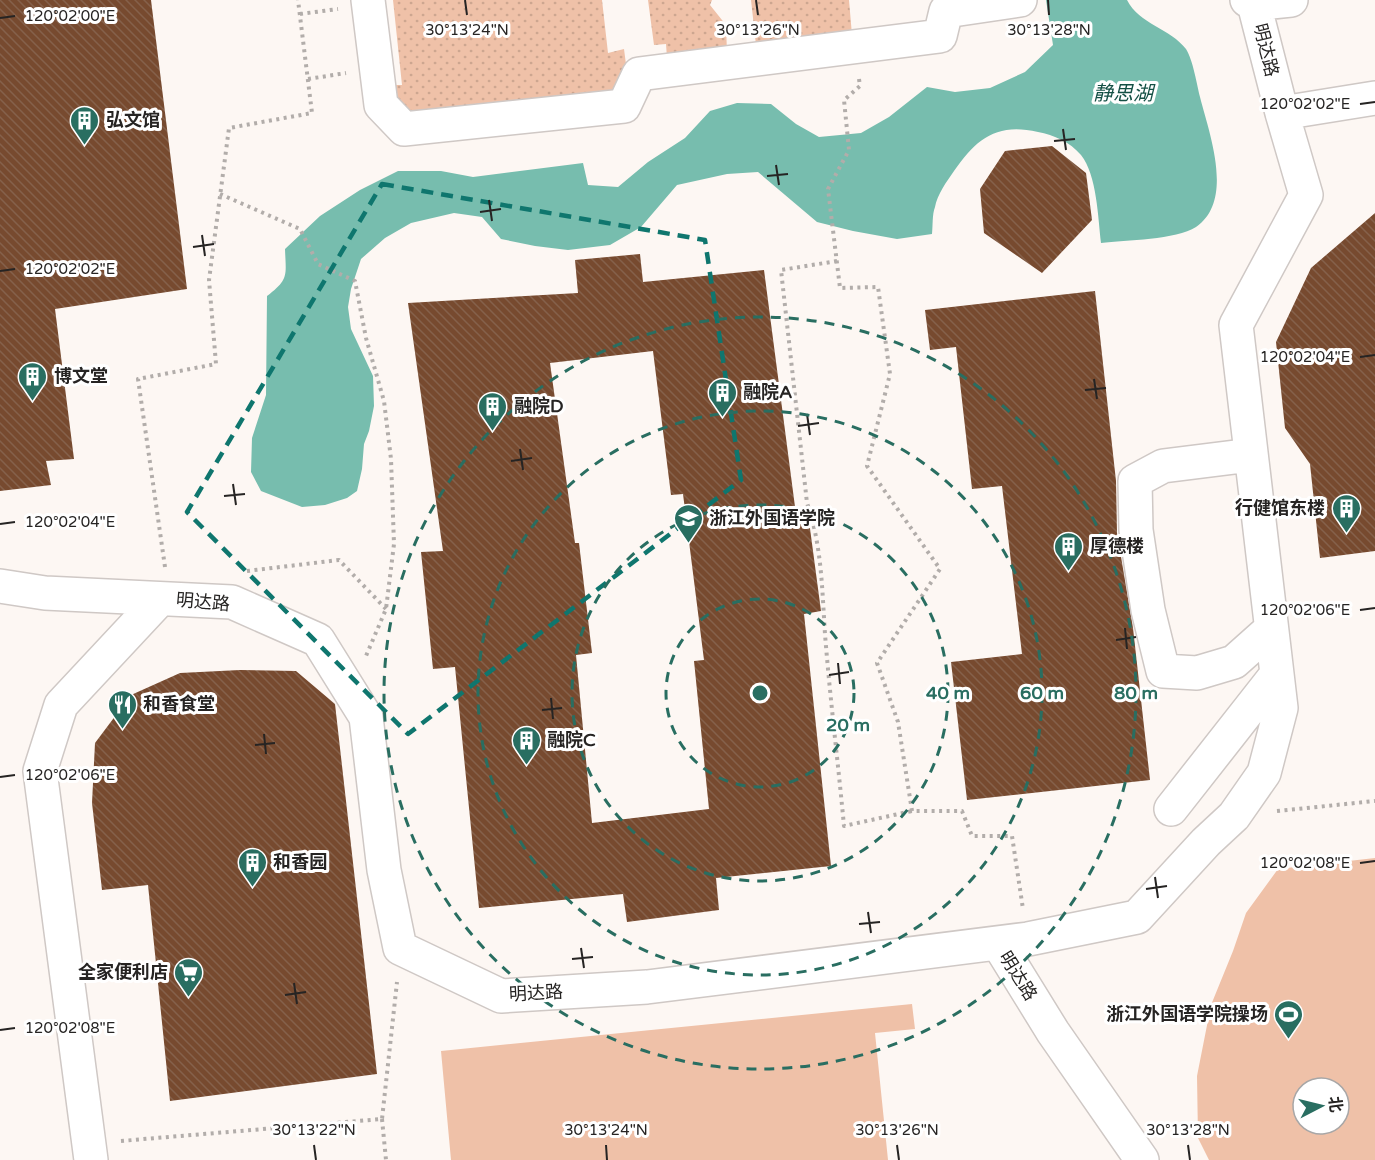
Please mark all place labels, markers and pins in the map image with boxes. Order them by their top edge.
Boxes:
building icon: 弘文馆 [69,104,101,146]
place label: 弘文馆 [106,109,160,131]
building icon: 博文堂 [17,360,49,402]
place label: 博文堂 [54,365,108,387]
building icon: 融院A [706,376,738,418]
place label: 融院A [743,381,792,403]
building icon: 融院D [477,390,509,432]
place label: 融院D [514,395,564,417]
building icon: 行健馆东楼 [1330,492,1362,534]
place label: 行健馆东楼 [1235,497,1325,519]
school or university icon: 浙江外国语学院 [672,502,704,544]
place label: 浙江外国语学院 [709,507,835,529]
building icon: 厚德楼 [1053,530,1085,572]
place label: 厚德楼 [1090,535,1144,557]
centre of rings [750,683,770,703]
restaurant icon: 和香食堂 [106,688,138,730]
place label: 和香食堂 [143,693,215,715]
building icon: 融院C [510,724,542,766]
place label: 融院C [547,729,596,751]
building icon: 和香园 [236,846,268,888]
place label: 和香园 [273,851,327,873]
supermarket icon: 全家便利店 [173,956,205,998]
place label: 全家便利店 [78,961,168,983]
sports icon: 浙江外国语学院操场 [1273,998,1305,1040]
place label: 浙江外国语学院操场 [1106,1003,1268,1025]

